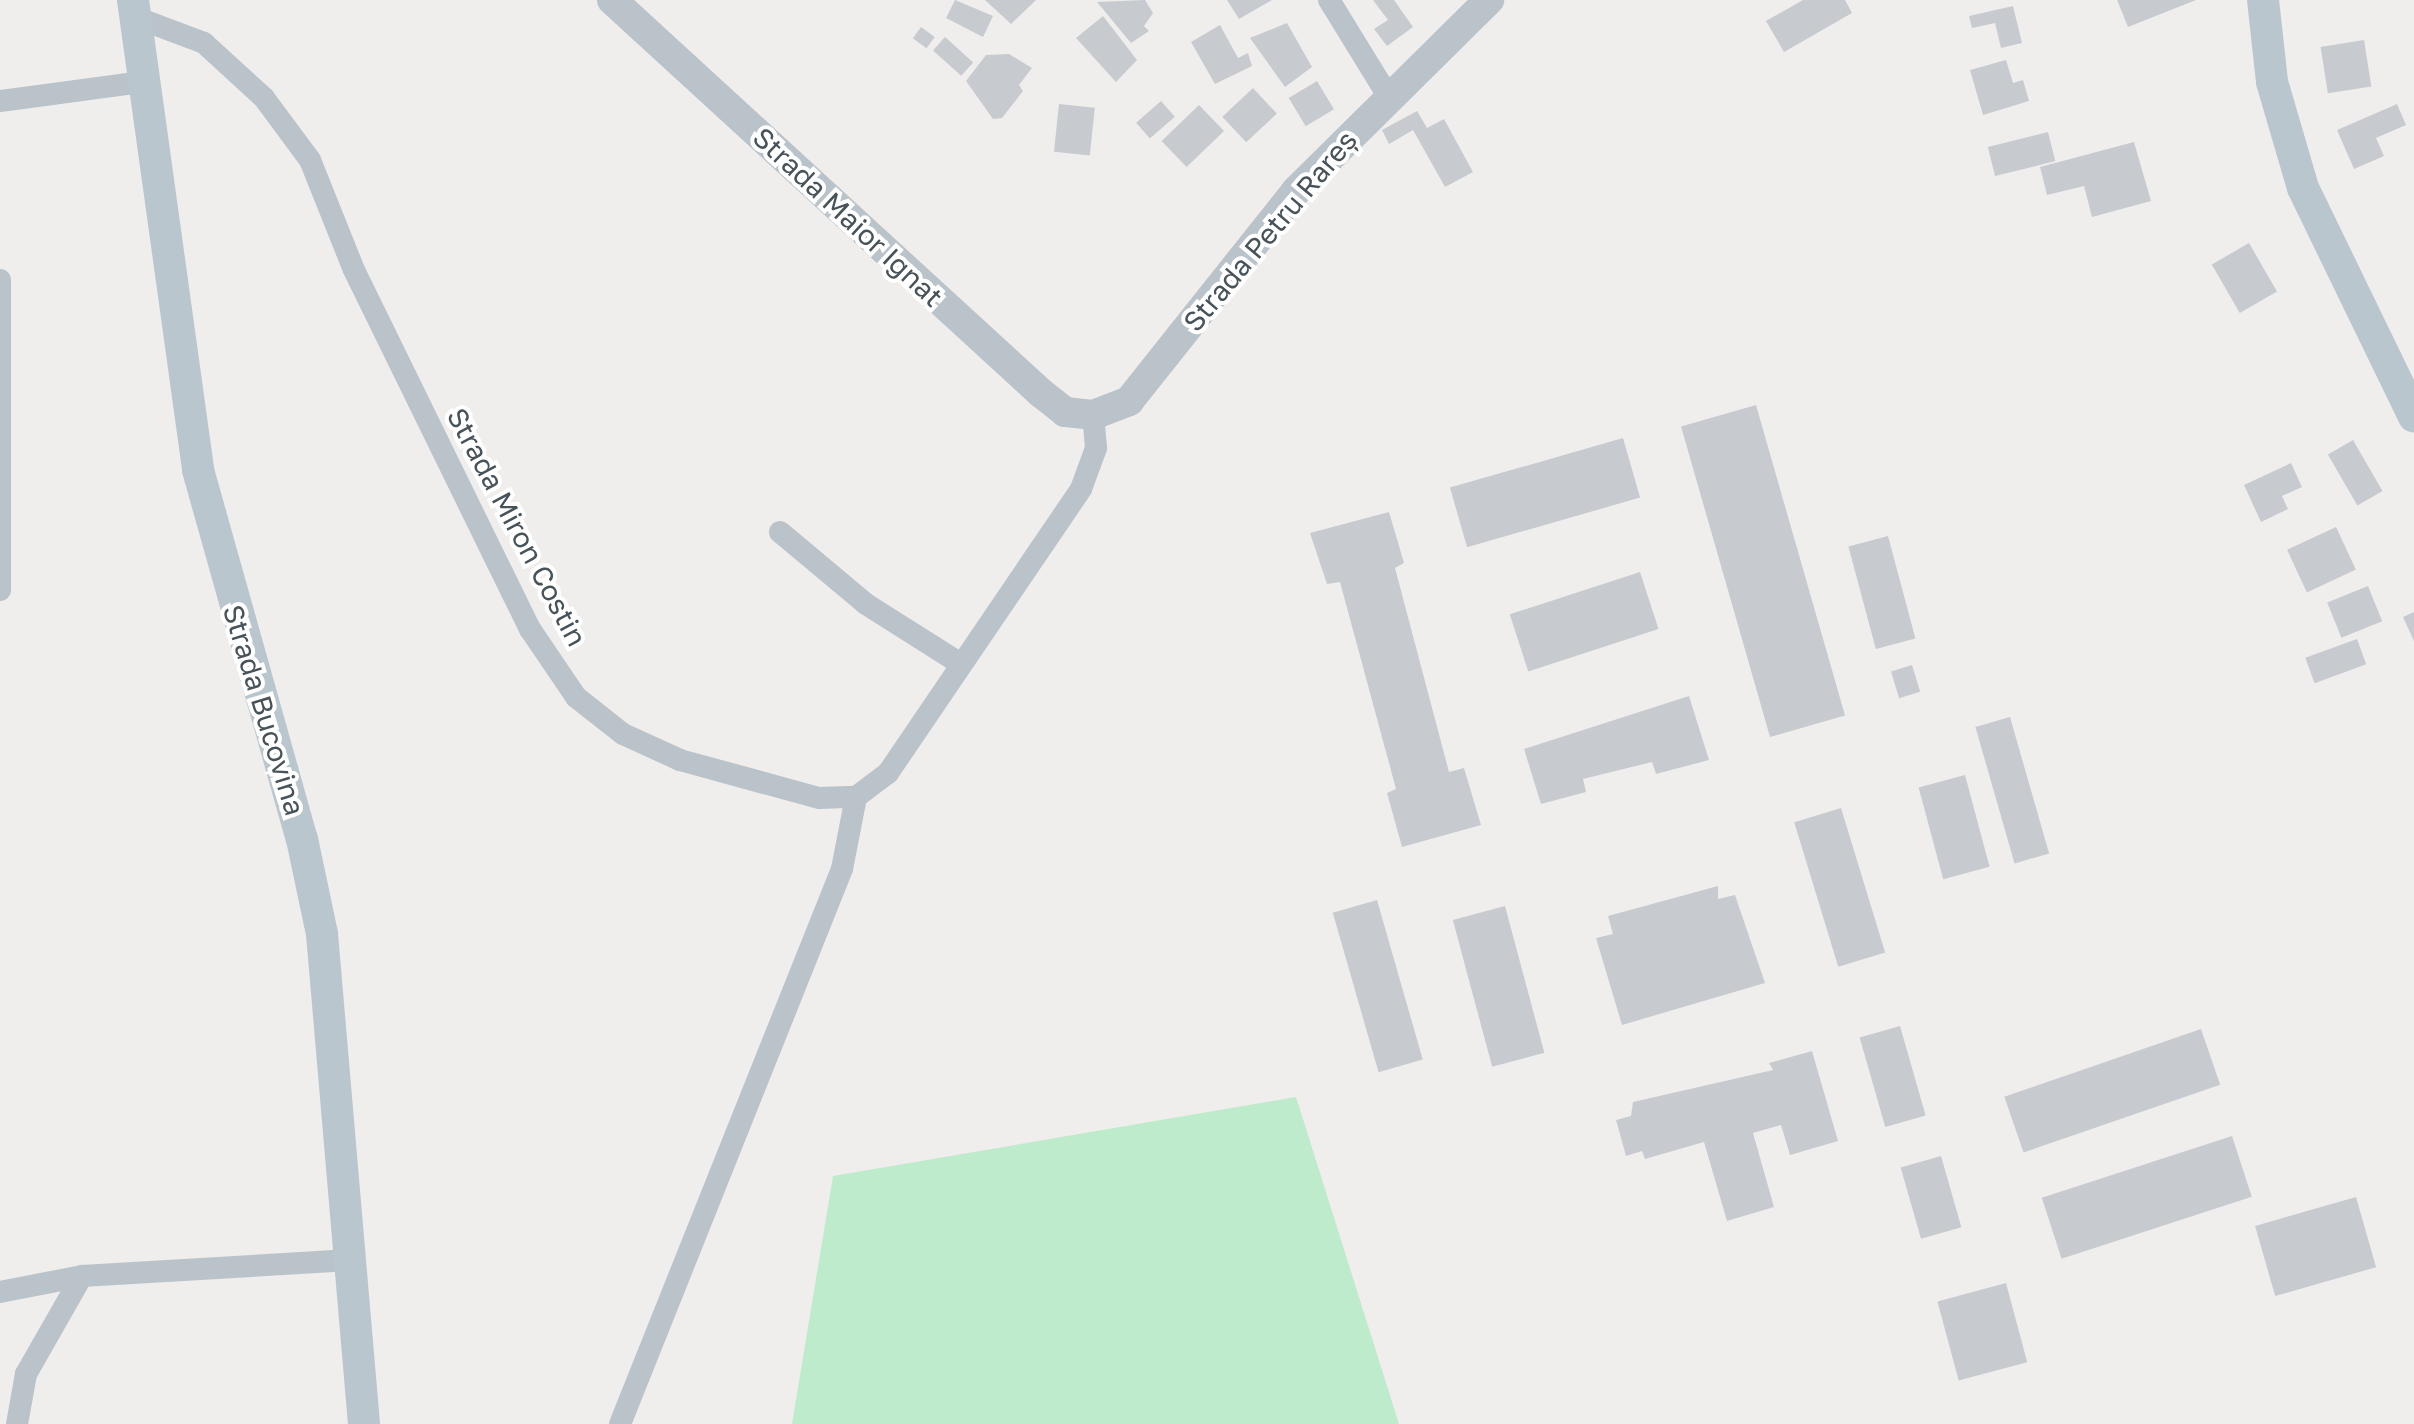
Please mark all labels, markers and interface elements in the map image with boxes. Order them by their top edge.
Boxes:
street label: Strada Maior Ignat [746,120,950,314]
street label: Strada Petru Rareș [1176,124,1364,338]
street label: Strada Miron Costin [440,402,594,652]
street label: Strada Bucovina [216,601,312,819]

